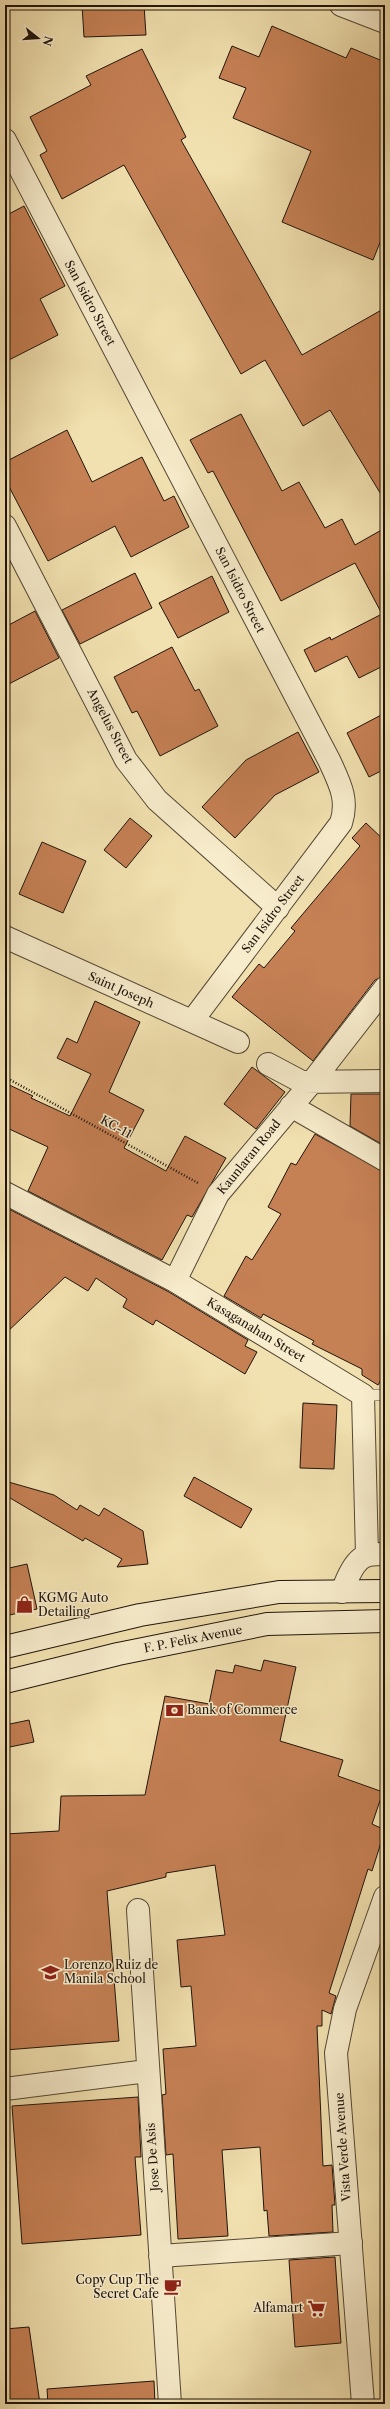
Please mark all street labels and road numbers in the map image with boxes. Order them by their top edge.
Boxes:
street label: San Isidro Street [62,258,120,349]
street label: San Isidro Street [212,544,269,636]
street label: Angelus Street [84,685,137,767]
street label: San Isidro Street [238,871,307,956]
street label: Saint Joseph [86,968,157,1011]
street label: KC-11 [98,1112,134,1141]
street label: Kaunlaran Road [214,1116,284,1197]
street label: Kasaganahan Street [204,1294,309,1365]
street label: F. P. Felix Avenue [142,1622,244,1655]
street label: Vista Verde Avenue [331,2092,354,2203]
street label: Jose De Asis [143,2122,163,2194]

